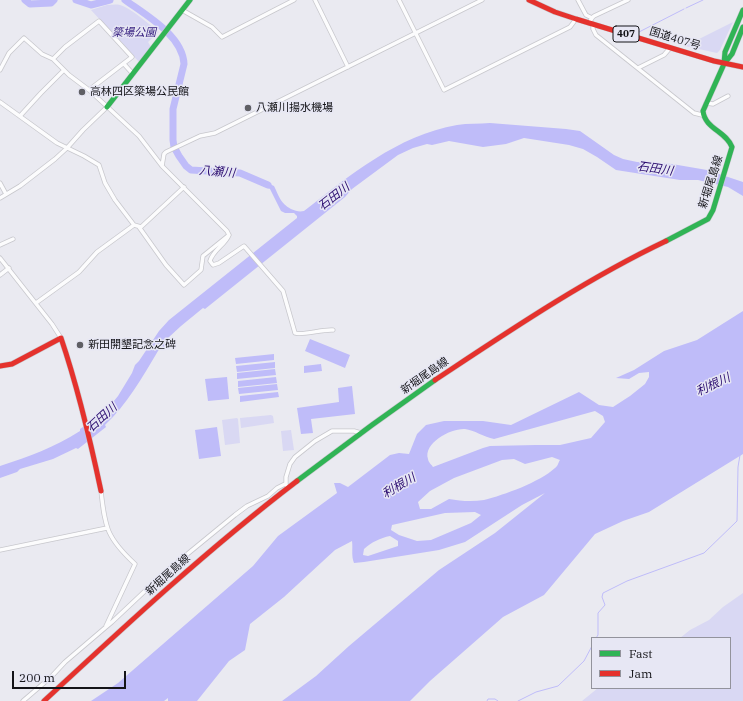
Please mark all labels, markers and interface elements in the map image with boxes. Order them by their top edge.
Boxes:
street label: 国道407号 [648,25,702,53]
park label: 簗場公園 [112,26,156,40]
road number: 407 [613,26,639,42]
place label: 高林四区簗場公民館 [90,85,189,99]
marker: 高林四区簗場公民館 [77,87,87,97]
place label: 八瀬川揚水機場 [256,101,333,115]
marker: 八瀬川揚水機場 [243,103,253,113]
street label: 新堀尾島線 [696,154,726,210]
water label: 石田川 [636,159,674,179]
water label: 八瀬川 [198,163,236,181]
water label: 石田川 [315,180,353,214]
place label: 新田開墾記念之碑 [88,338,176,352]
marker: 新田開墾記念之碑 [75,340,85,350]
street label: 新堀尾島線 [399,355,451,397]
water label: 利根川 [694,371,732,399]
water label: 石田川 [84,401,120,435]
water label: 利根川 [380,471,418,501]
street label: 新堀尾島線 [143,552,193,598]
legend [591,637,731,689]
text: Fast [629,646,653,661]
scale bar [14,663,128,689]
text: Jam [629,666,652,681]
text: 200 m [19,670,55,685]

